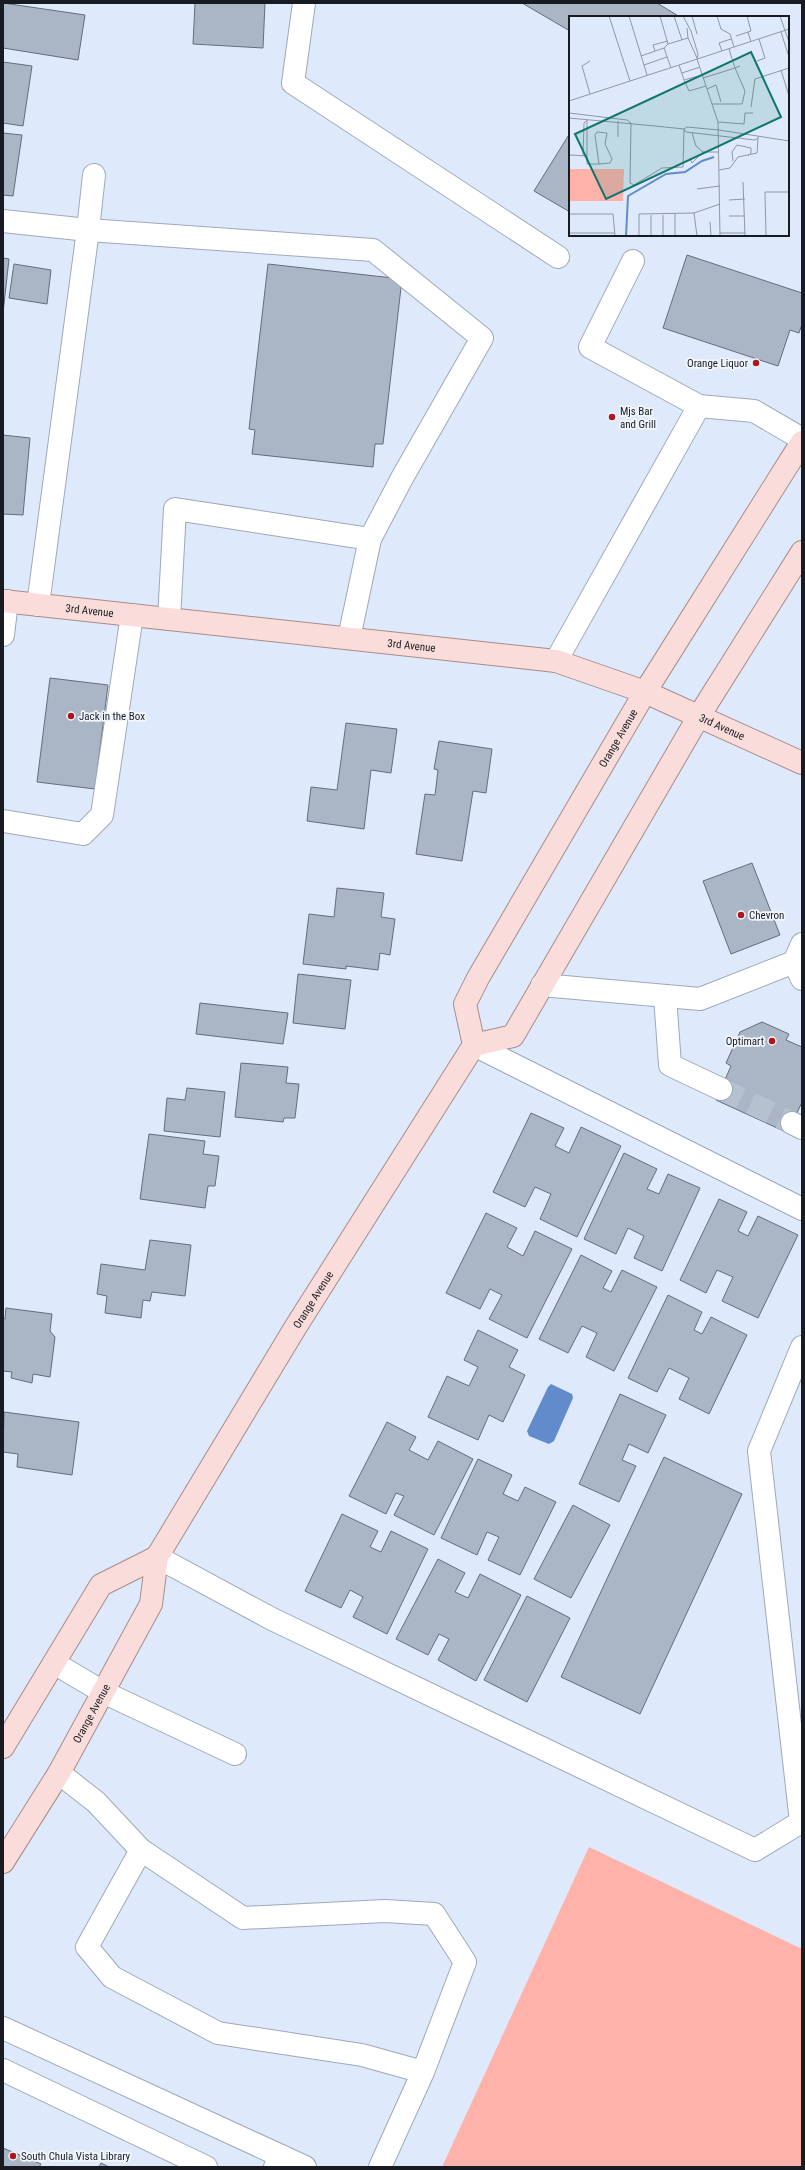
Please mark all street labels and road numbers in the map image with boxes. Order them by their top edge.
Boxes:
street label: 3rd Avenue [65,601,114,619]
street label: 3rd Avenue [387,636,436,654]
street label: Orange Avenue [596,707,640,770]
street label: 3rd Avenue [697,711,747,743]
street label: Orange Avenue [290,1269,336,1331]
street label: Orange Avenue [70,1682,113,1745]

